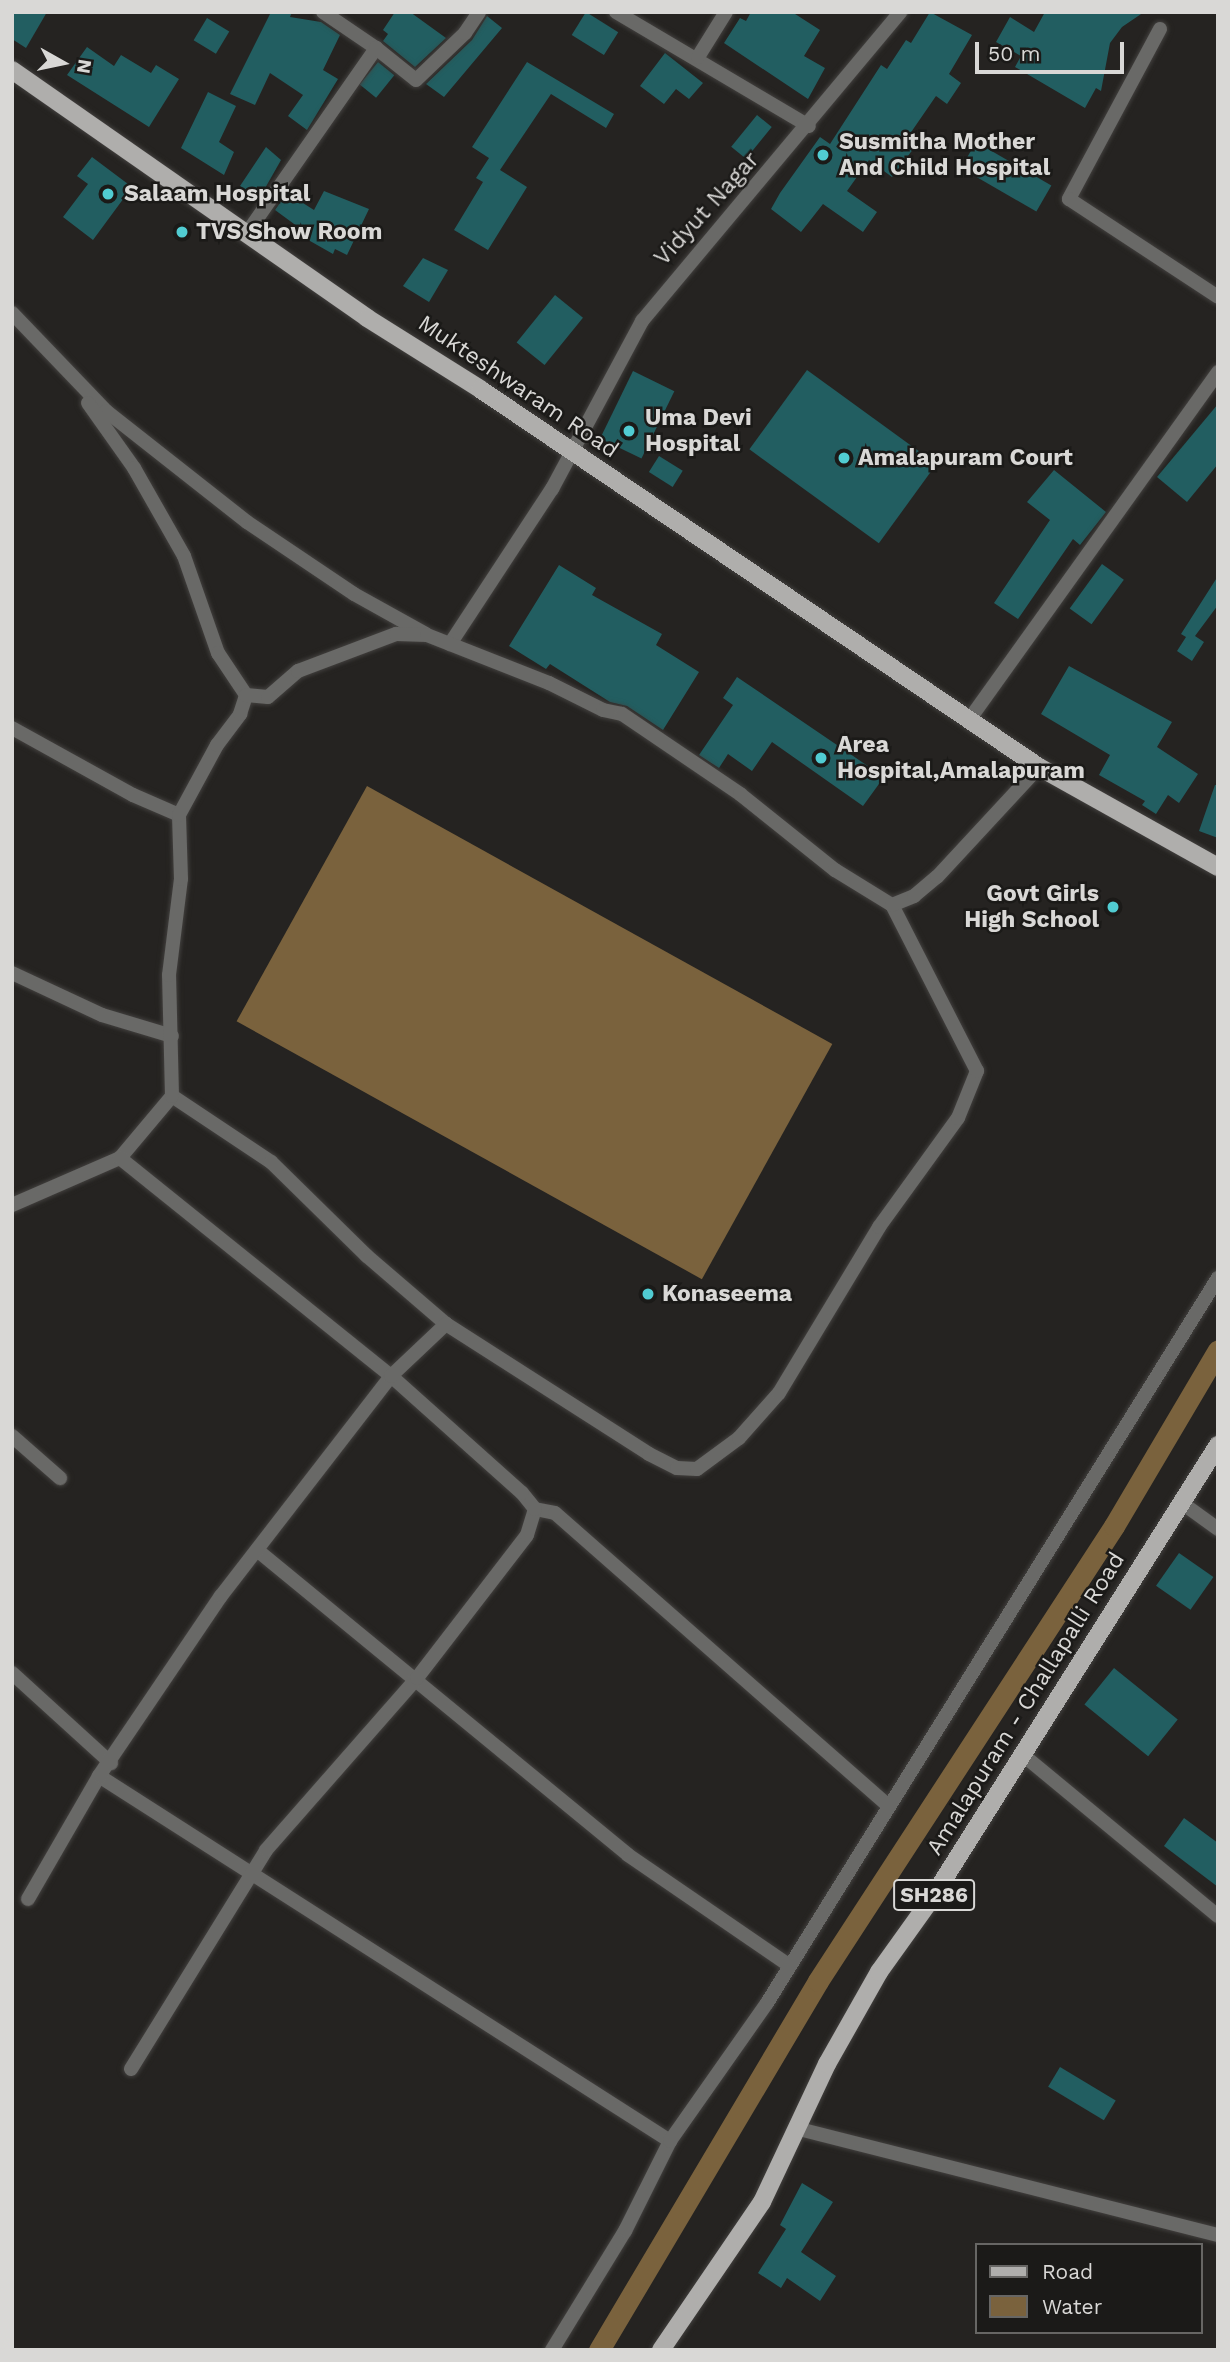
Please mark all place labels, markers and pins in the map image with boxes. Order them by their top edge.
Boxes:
place label: Susmitha Mother And Child Hospital [839,128,1050,182]
marker: Susmitha Mother And Child Hospital [813,145,833,165]
place label: Salaam Hospital [124,180,310,208]
marker: Salaam Hospital [98,184,118,204]
place label: TVS Show Room [196,218,383,246]
marker: TVS Show Room [174,224,190,240]
place label: Uma Devi Hospital [645,404,752,458]
marker: Uma Devi Hospital [619,421,639,441]
place label: Amalapuram Court [858,444,1073,472]
marker: Amalapuram Court [836,450,852,466]
place label: Area Hospital,Amalapuram [837,731,1085,785]
marker: Area Hospital,Amalapuram [811,748,831,768]
place label: Govt Girls High School [964,880,1099,934]
marker: Govt Girls High School [1105,899,1121,915]
place label: Konaseema [662,1280,792,1308]
marker: Konaseema [640,1286,656,1302]

